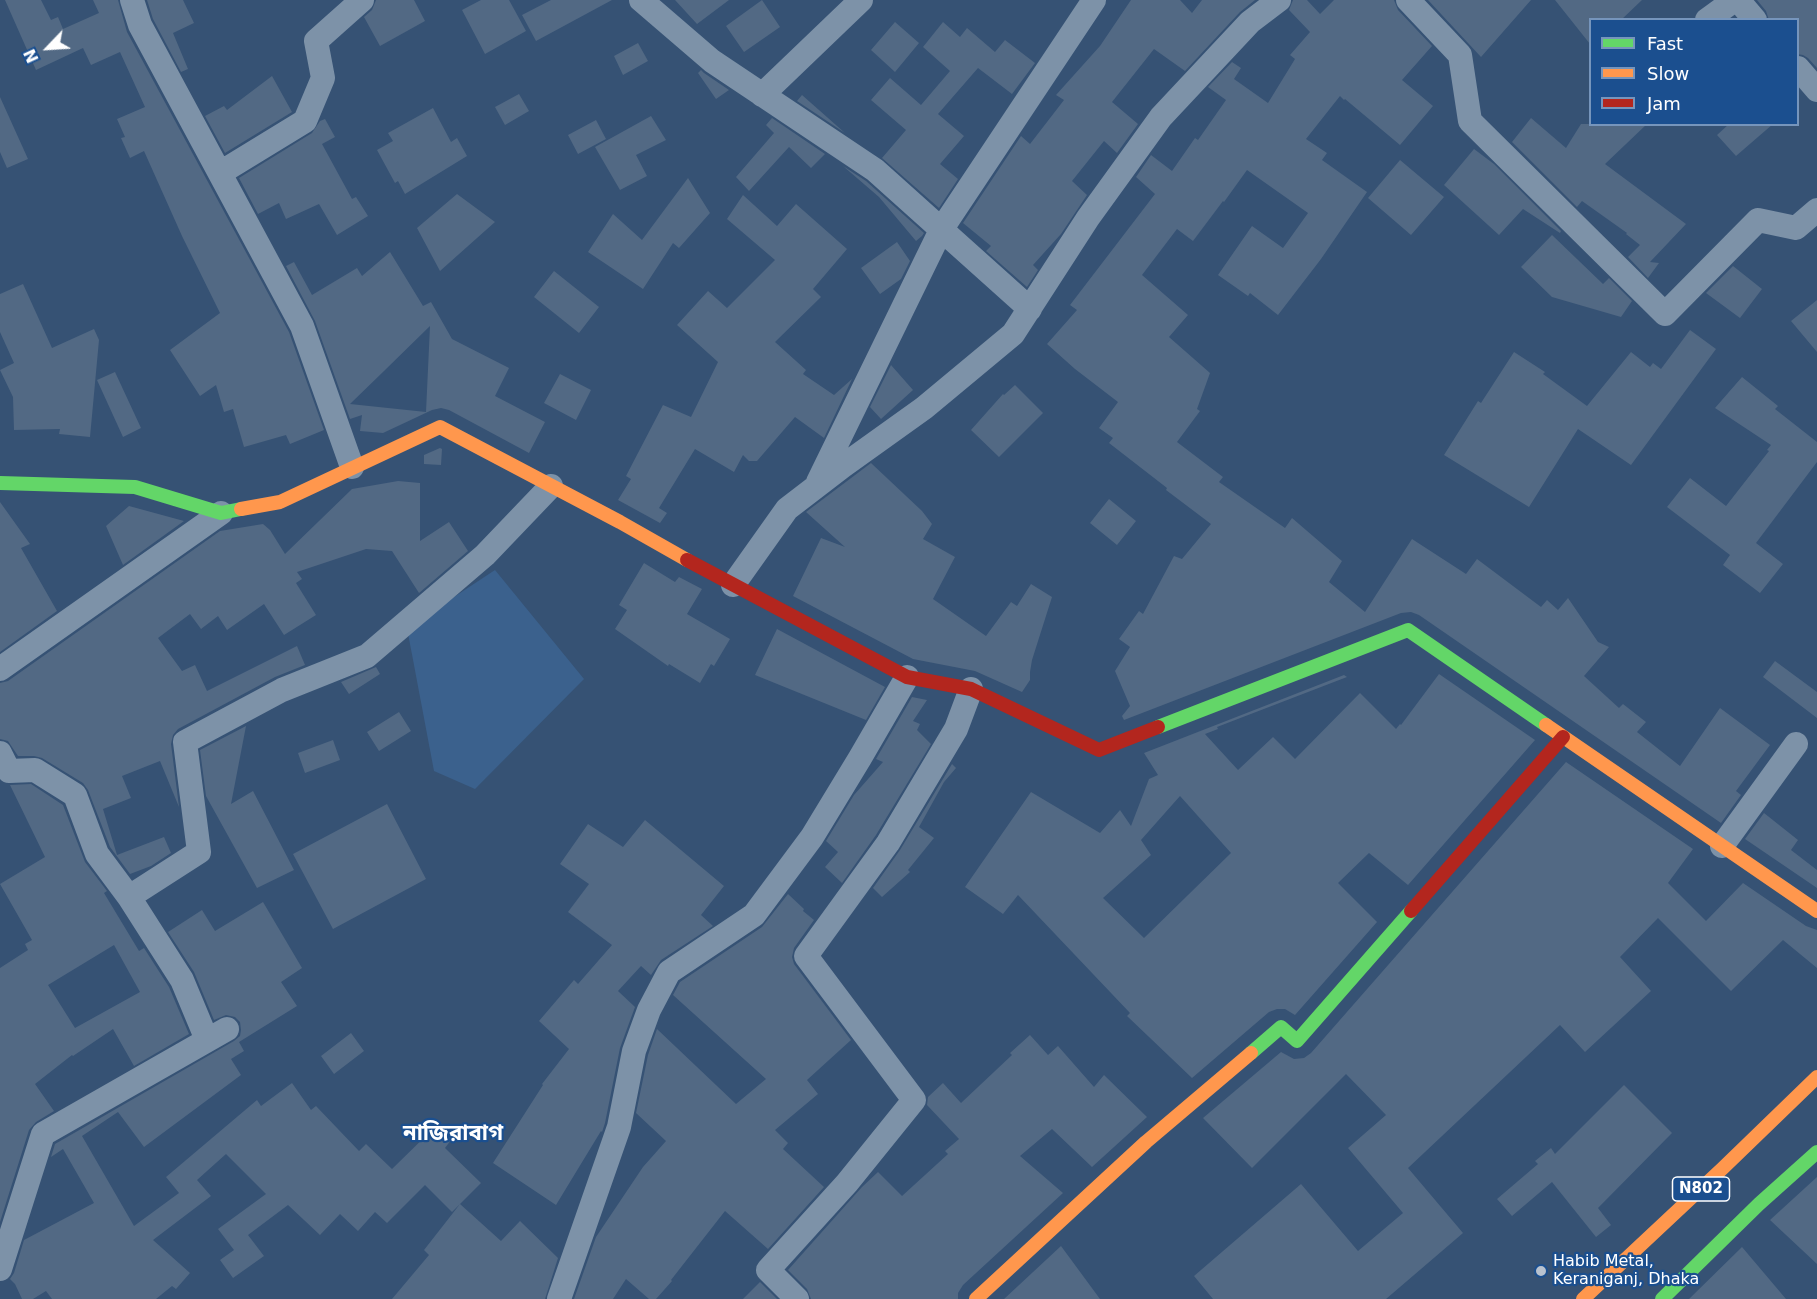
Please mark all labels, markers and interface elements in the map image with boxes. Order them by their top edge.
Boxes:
north arrow [18,18,78,78]
legend [1589,18,1799,126]
text: Fast [1647,33,1683,54]
text: N [20,46,43,66]
text: Slow [1647,63,1689,84]
text: Jam [1647,93,1681,114]
district label: নাজিরাবাগ [403,1121,503,1147]
road number: N802 [1672,1177,1730,1201]
place label: Habib Metal, Keraniganj, Dhaka [1553,1252,1699,1290]
marker: Habib Metal, Keraniganj, Dhaka [1534,1264,1548,1278]

